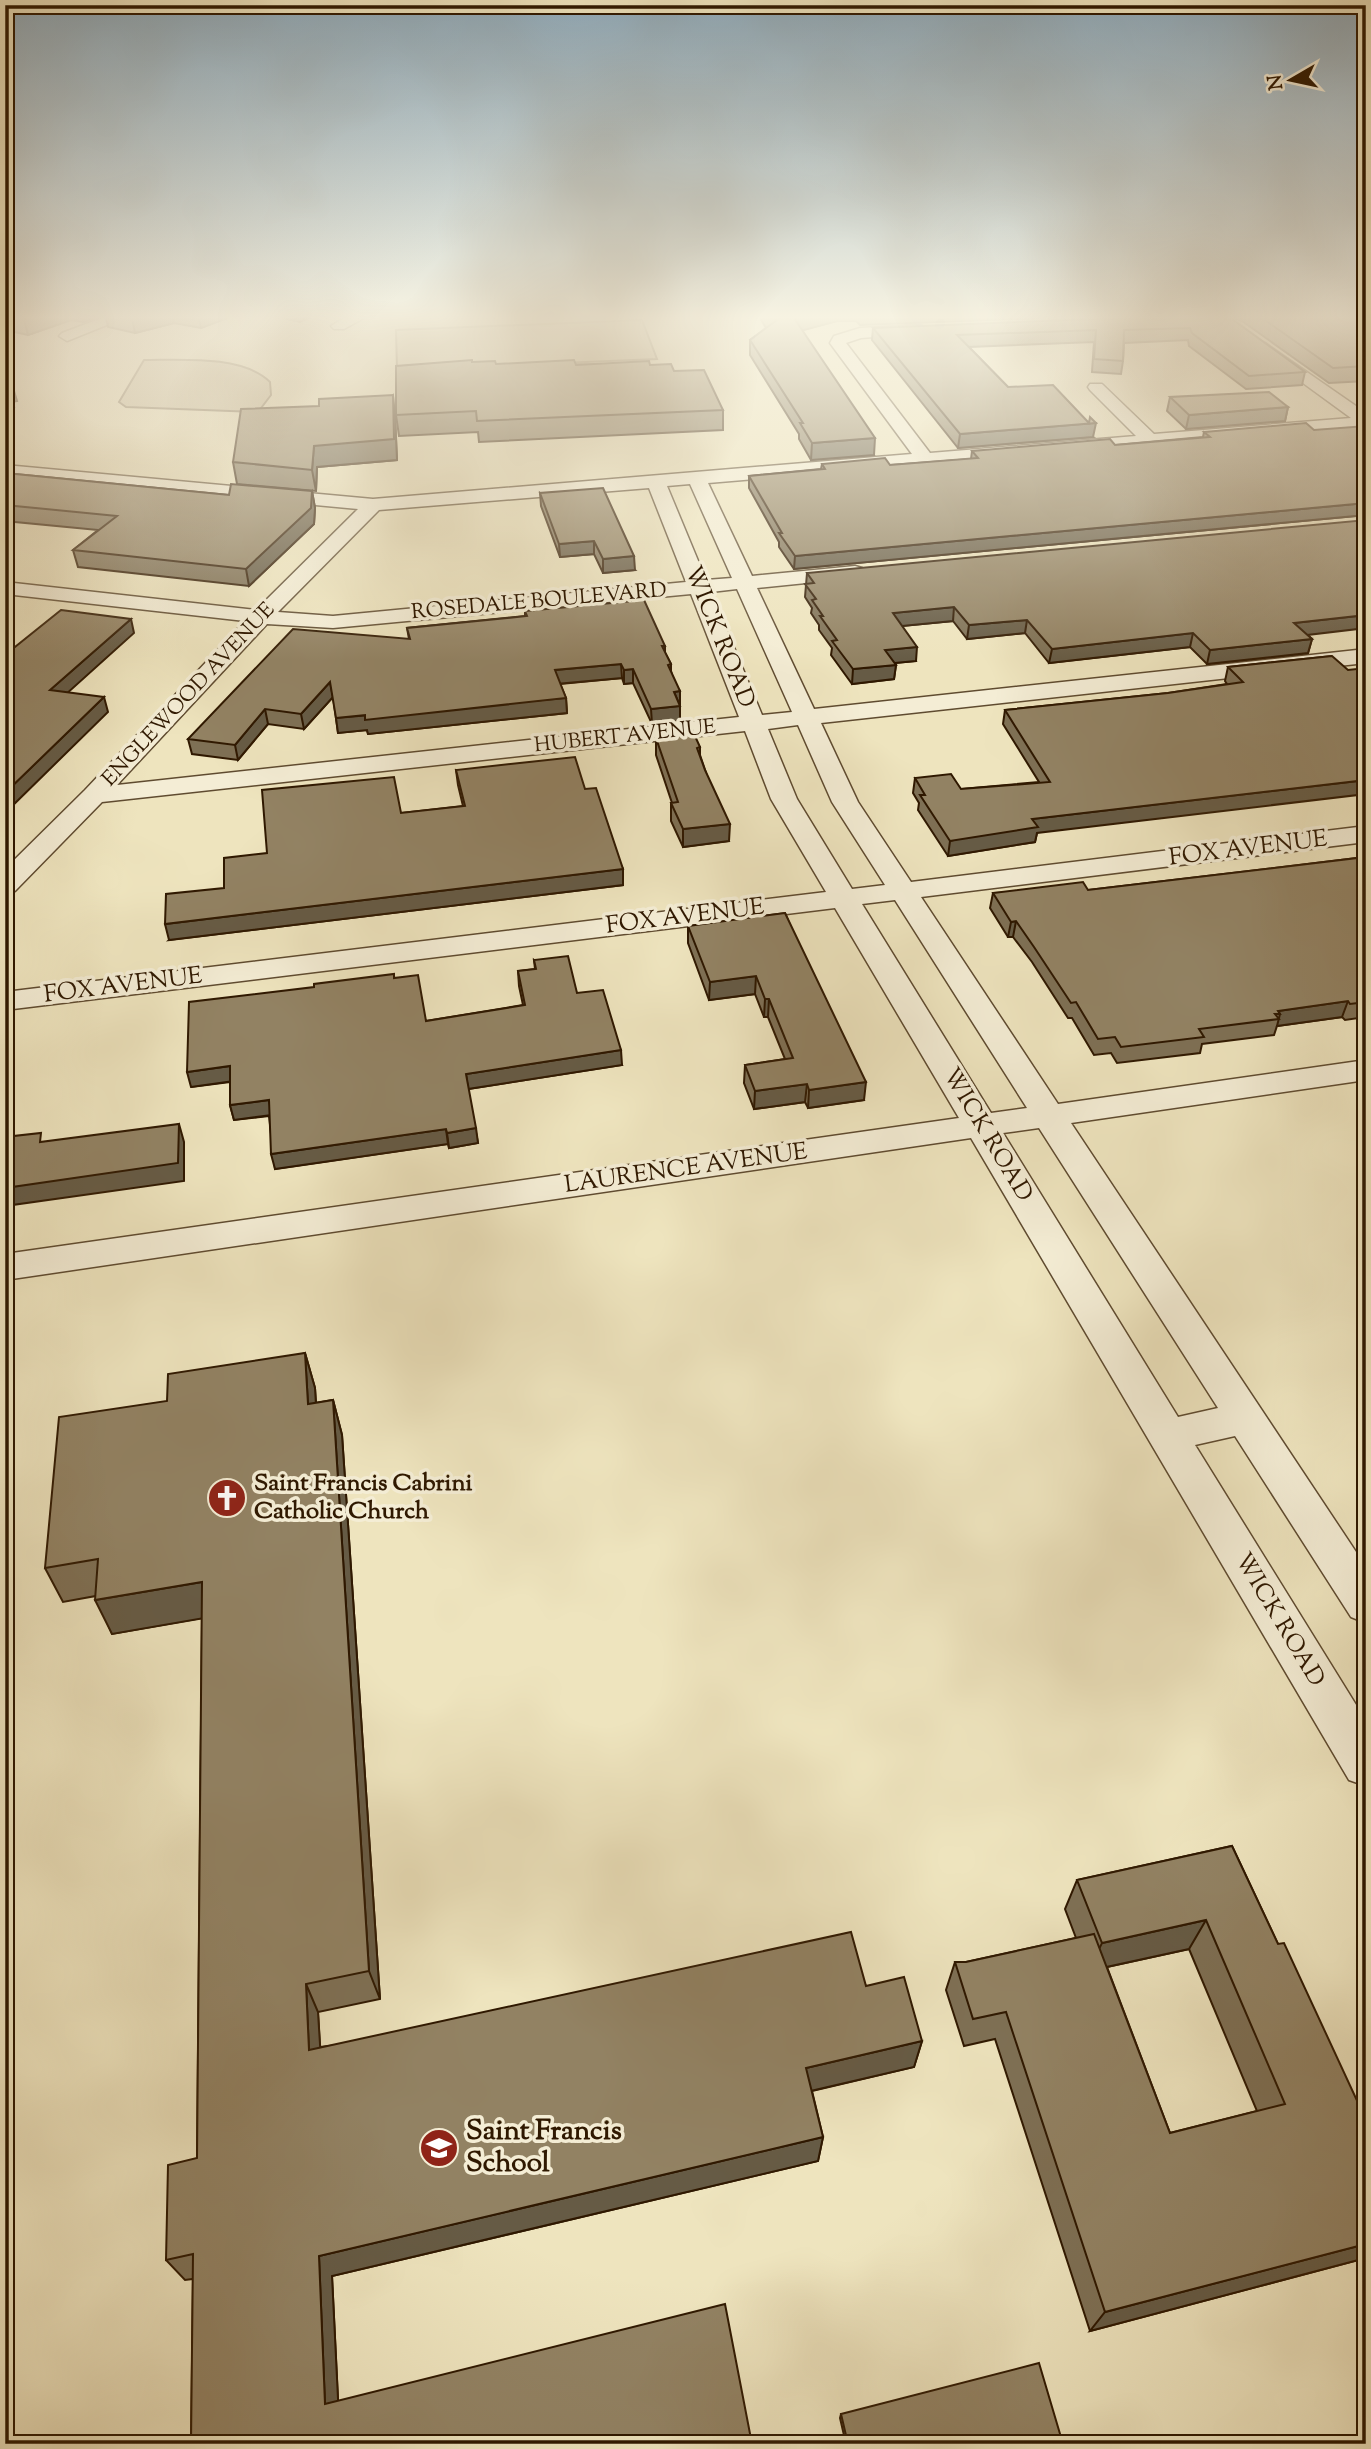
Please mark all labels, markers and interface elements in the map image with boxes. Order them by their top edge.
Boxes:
north arrow [1256,46,1326,116]
text: N [1262,73,1291,92]
street label: WICK ROAD [675,561,763,713]
street label: ROSEDALE BOULEVARD [410,576,668,628]
street label: ENGLEWOOD AVENUE [96,596,283,794]
street label: HUBERT AVENUE [533,713,718,761]
street label: FOX AVENUE [1167,822,1330,876]
street label: FOX AVENUE [604,890,767,944]
street label: FOX AVENUE [42,959,205,1013]
street label: WICK ROAD [934,1062,1040,1208]
street label: LAURENCE AVENUE [562,1135,810,1203]
place label: Saint Francis Cabrini Catholic Church [254,1467,473,1529]
church icon: Saint Francis Cabrini Catholic Church [206,1477,248,1519]
street label: WICK ROAD [1226,1547,1332,1693]
place label: Saint Francis School [466,2112,622,2184]
school or university icon: Saint Francis School [418,2127,460,2169]

